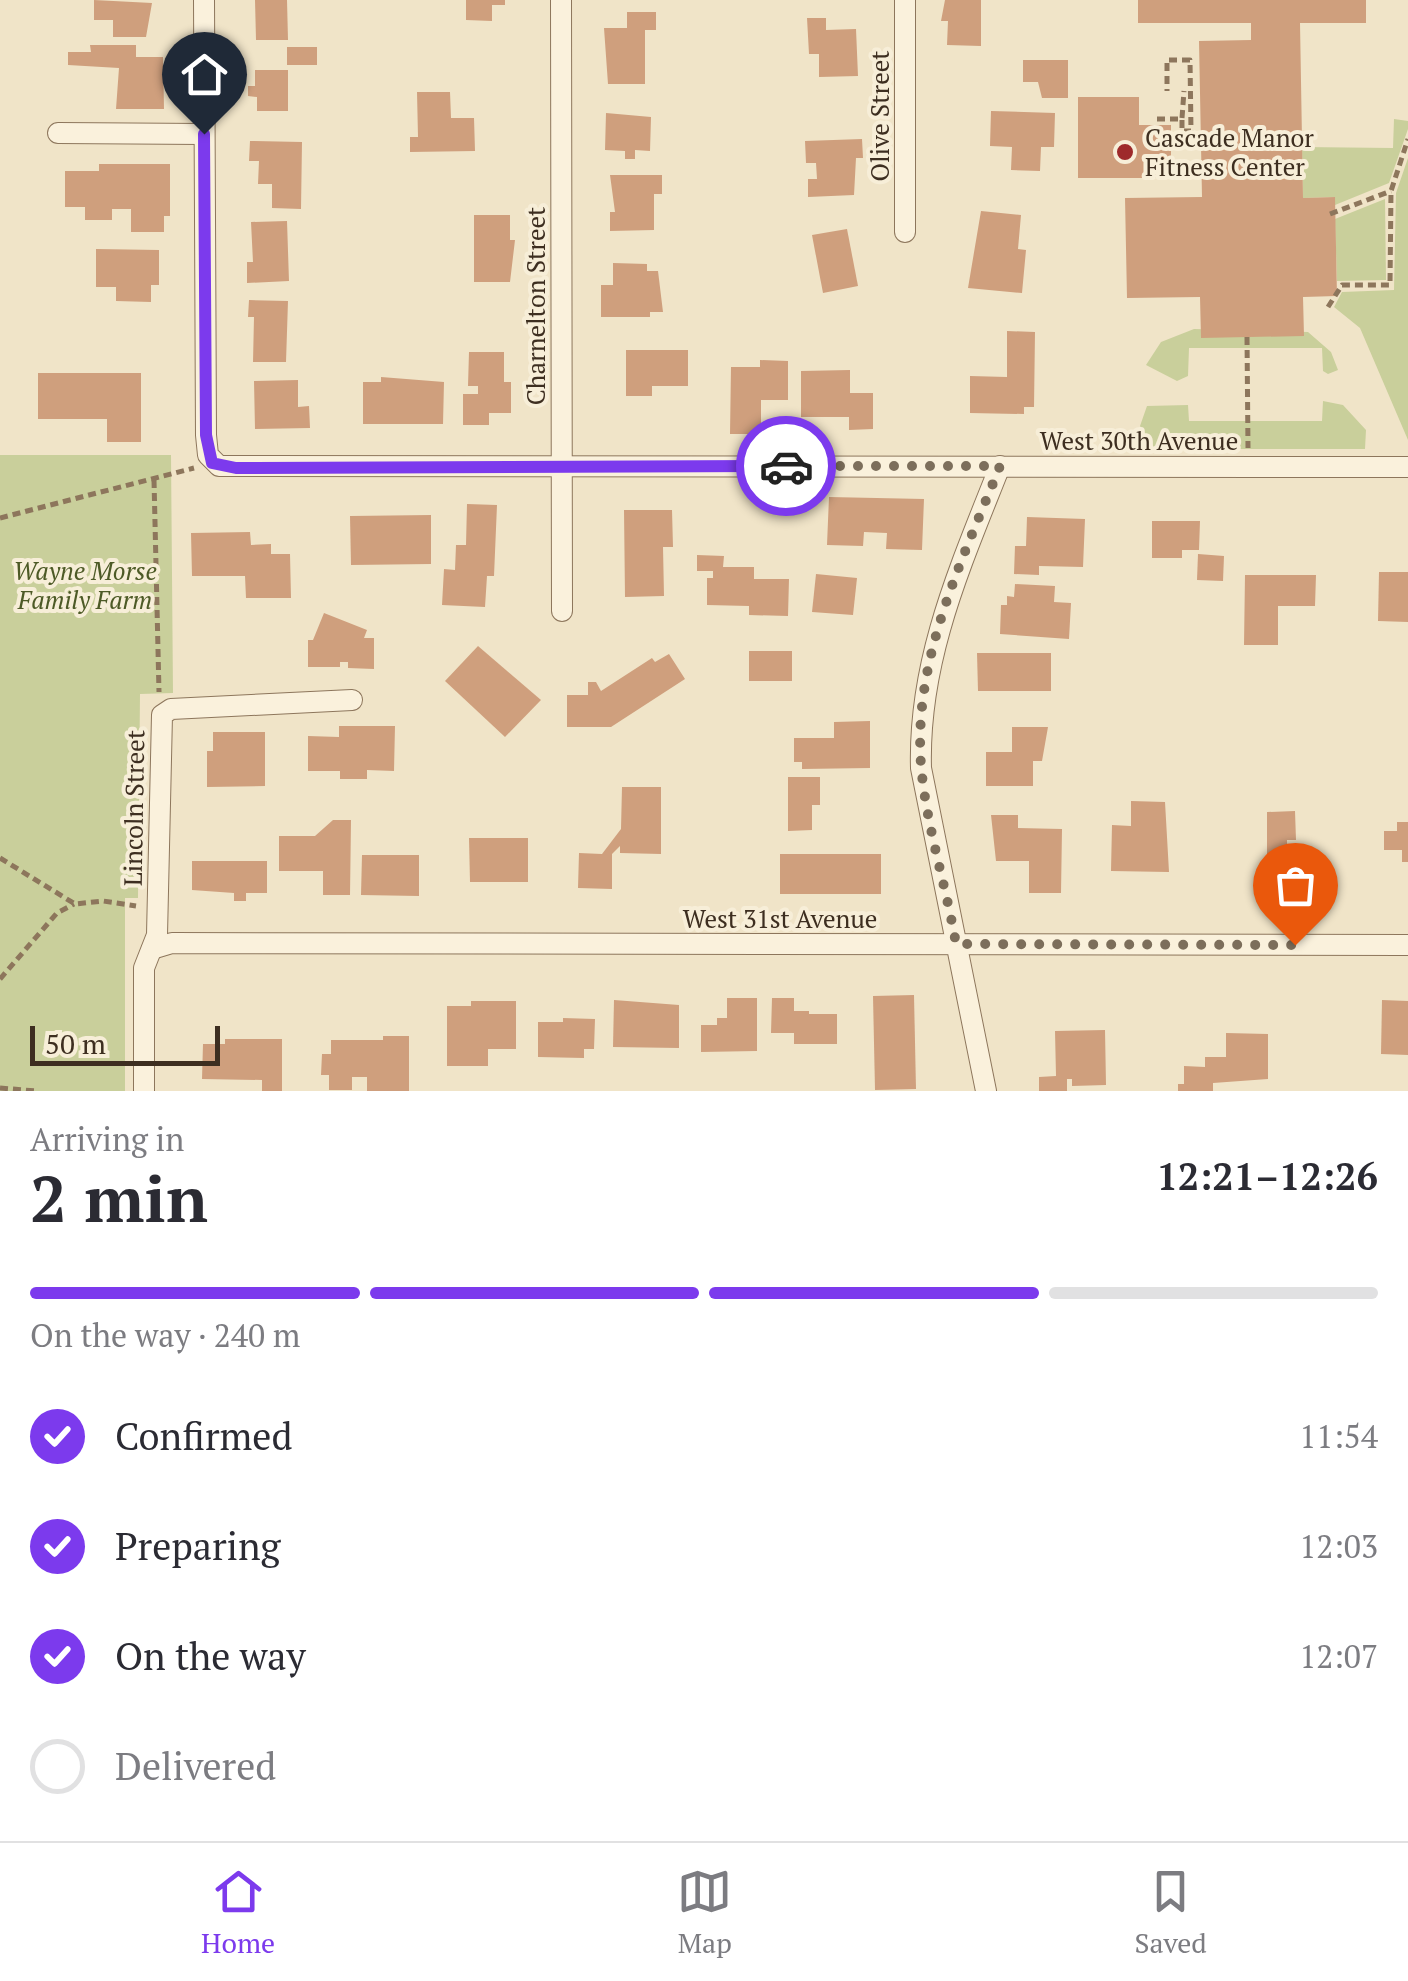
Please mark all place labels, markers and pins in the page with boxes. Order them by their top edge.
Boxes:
pin [162,32,247,135]
place label: Cascade Manor Fitness Center [1145,121,1314,183]
marker: Cascade Manor Fitness Center [1114,141,1136,163]
pin [1253,843,1338,946]

